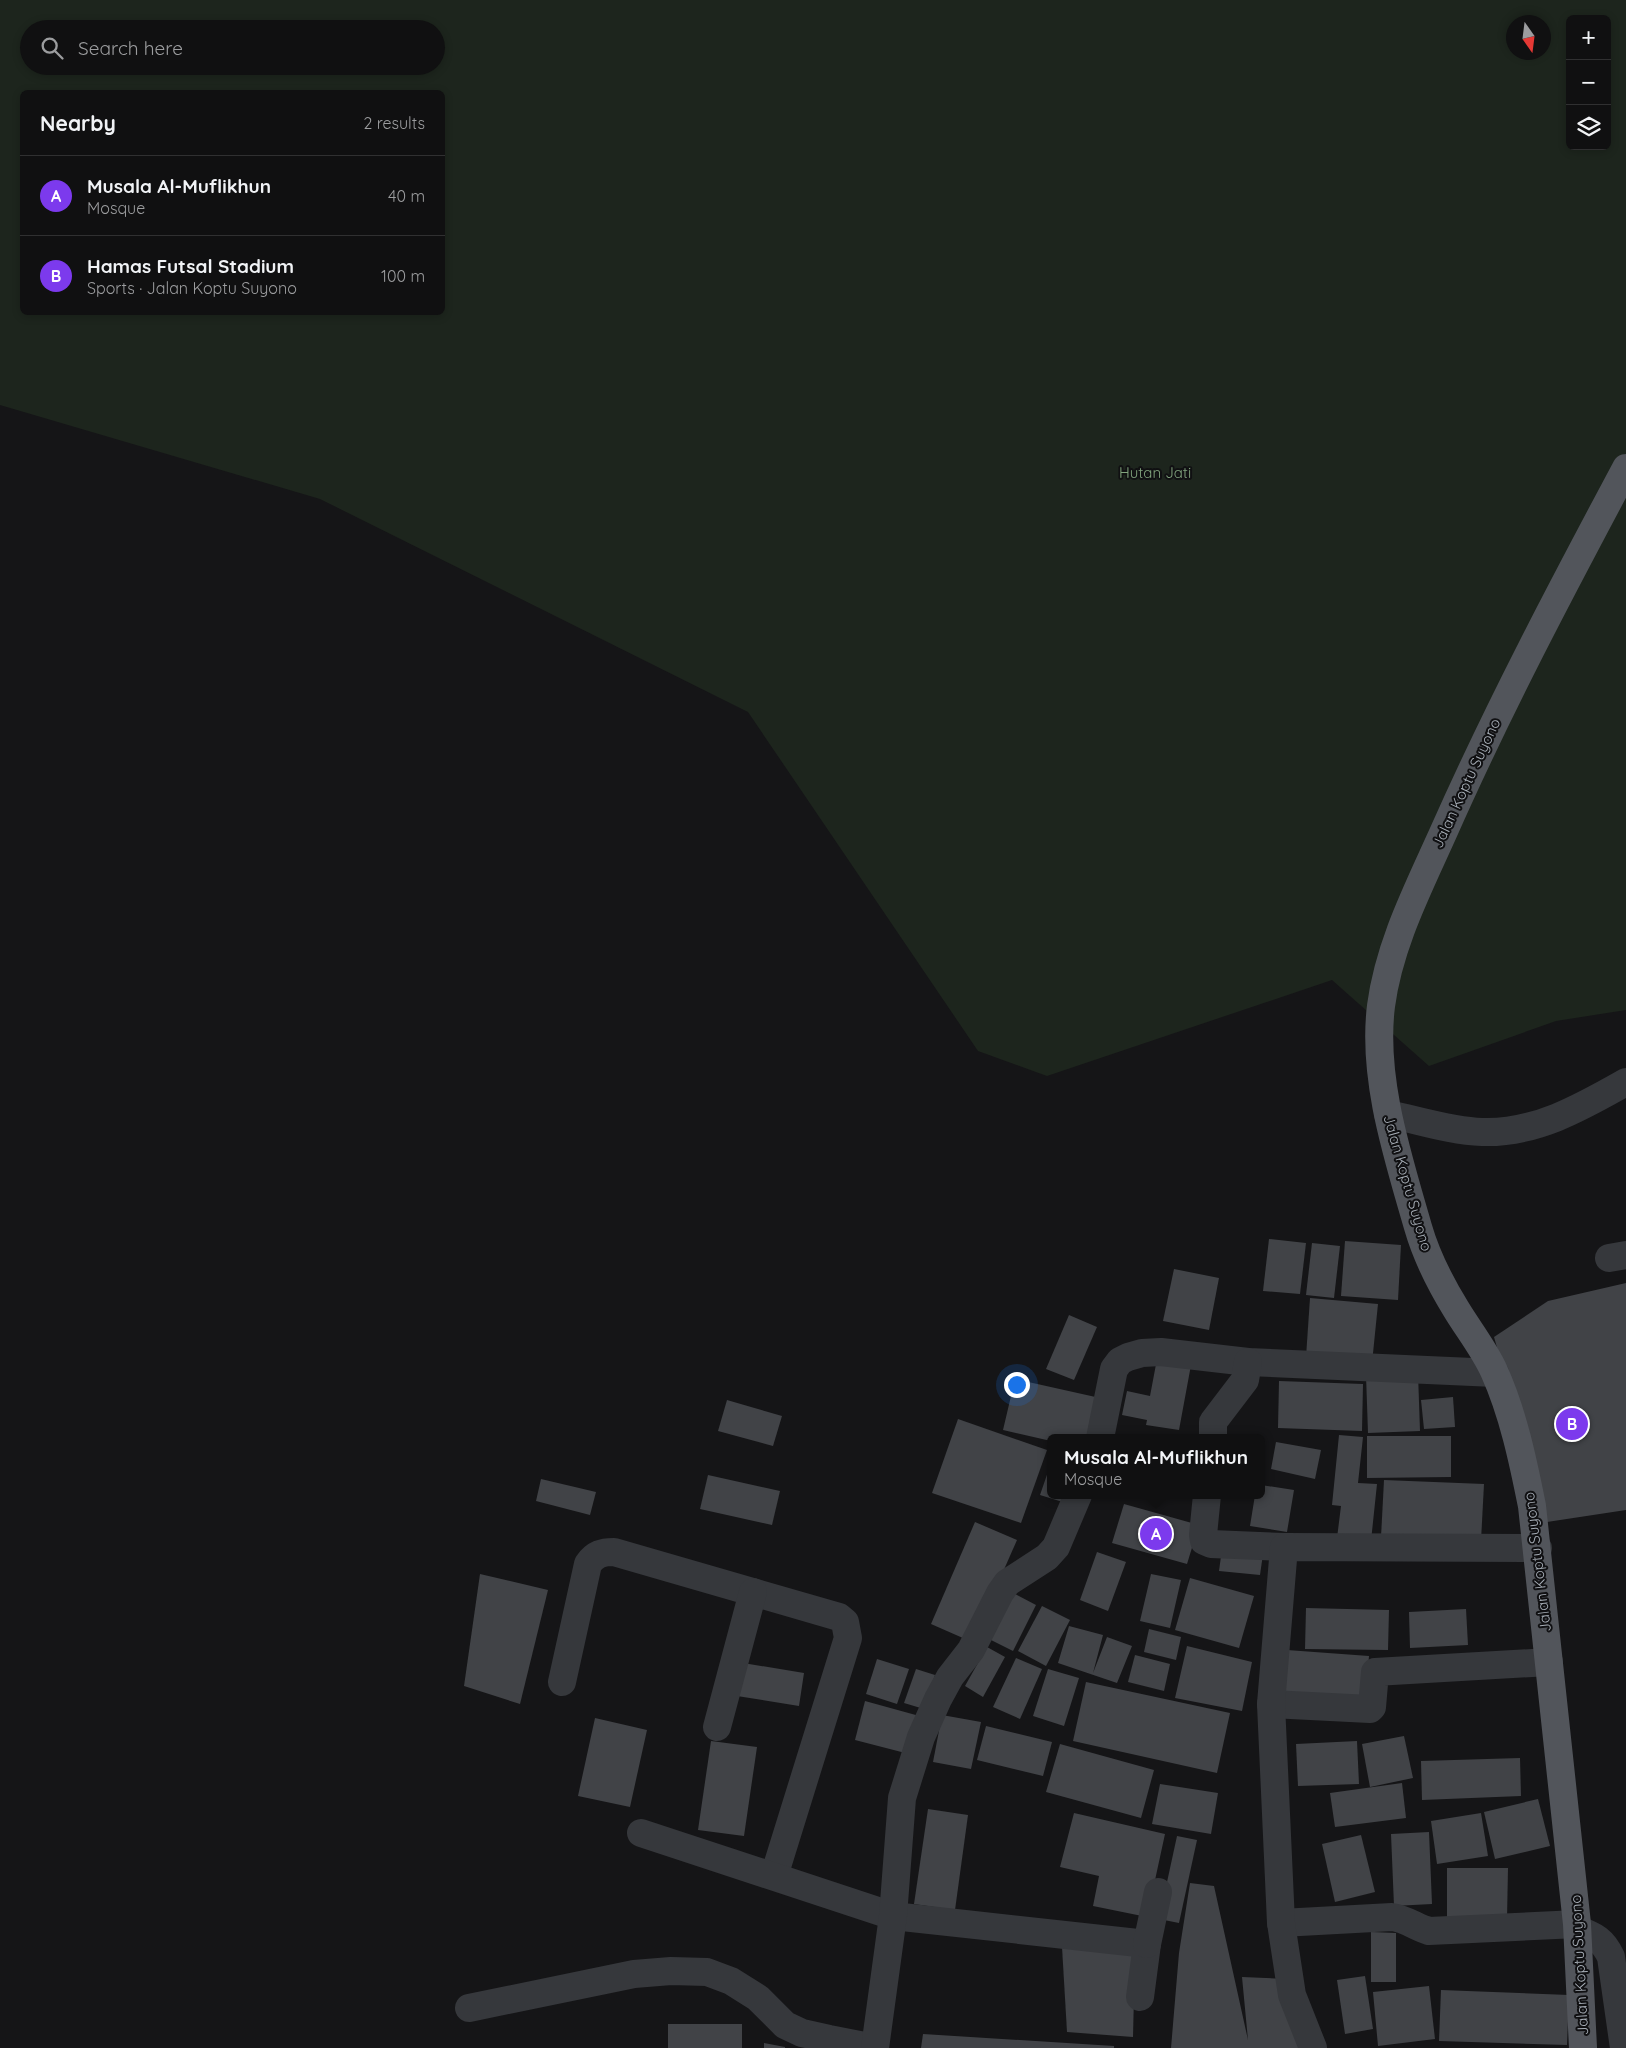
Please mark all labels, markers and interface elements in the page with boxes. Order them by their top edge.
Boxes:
north arrow [1506,15,1551,60]
map controls [1566,15,1611,150]
button: + [1566,15,1611,60]
search box [20,20,445,75]
icon: search [38,34,66,62]
text: Search here [78,36,183,60]
button: − [1566,60,1611,105]
button: layers [1566,105,1611,150]
text: Nearby [40,110,116,136]
text: 2 results [363,113,425,133]
text: Musala Al-Muflikhun [87,174,271,198]
text: A [51,186,61,206]
text: 40 m [388,186,425,206]
text: Mosque [87,198,145,218]
text: Hamas Futsal Stadium [87,254,294,278]
text: B [51,266,61,286]
text: 100 m [381,266,425,286]
text: Sports · Jalan Koptu Suyono [87,278,297,298]
park label: Hutan Jati [1119,463,1191,482]
street label: Jalan Koptu Suyono [1428,715,1504,851]
street label: Jalan Koptu Suyono [1379,1113,1437,1253]
your location [1004,1372,1030,1398]
pin: B [1556,1405,1588,1443]
popup [1047,1434,1265,1499]
text: Musala Al-Muflikhun [1064,1445,1248,1469]
text: Mosque [1064,1469,1122,1489]
street label: Jalan Koptu Suyono [1519,1491,1555,1633]
pin: A [1140,1515,1172,1553]
street label: Jalan Koptu Suyono [1566,1894,1592,2036]

